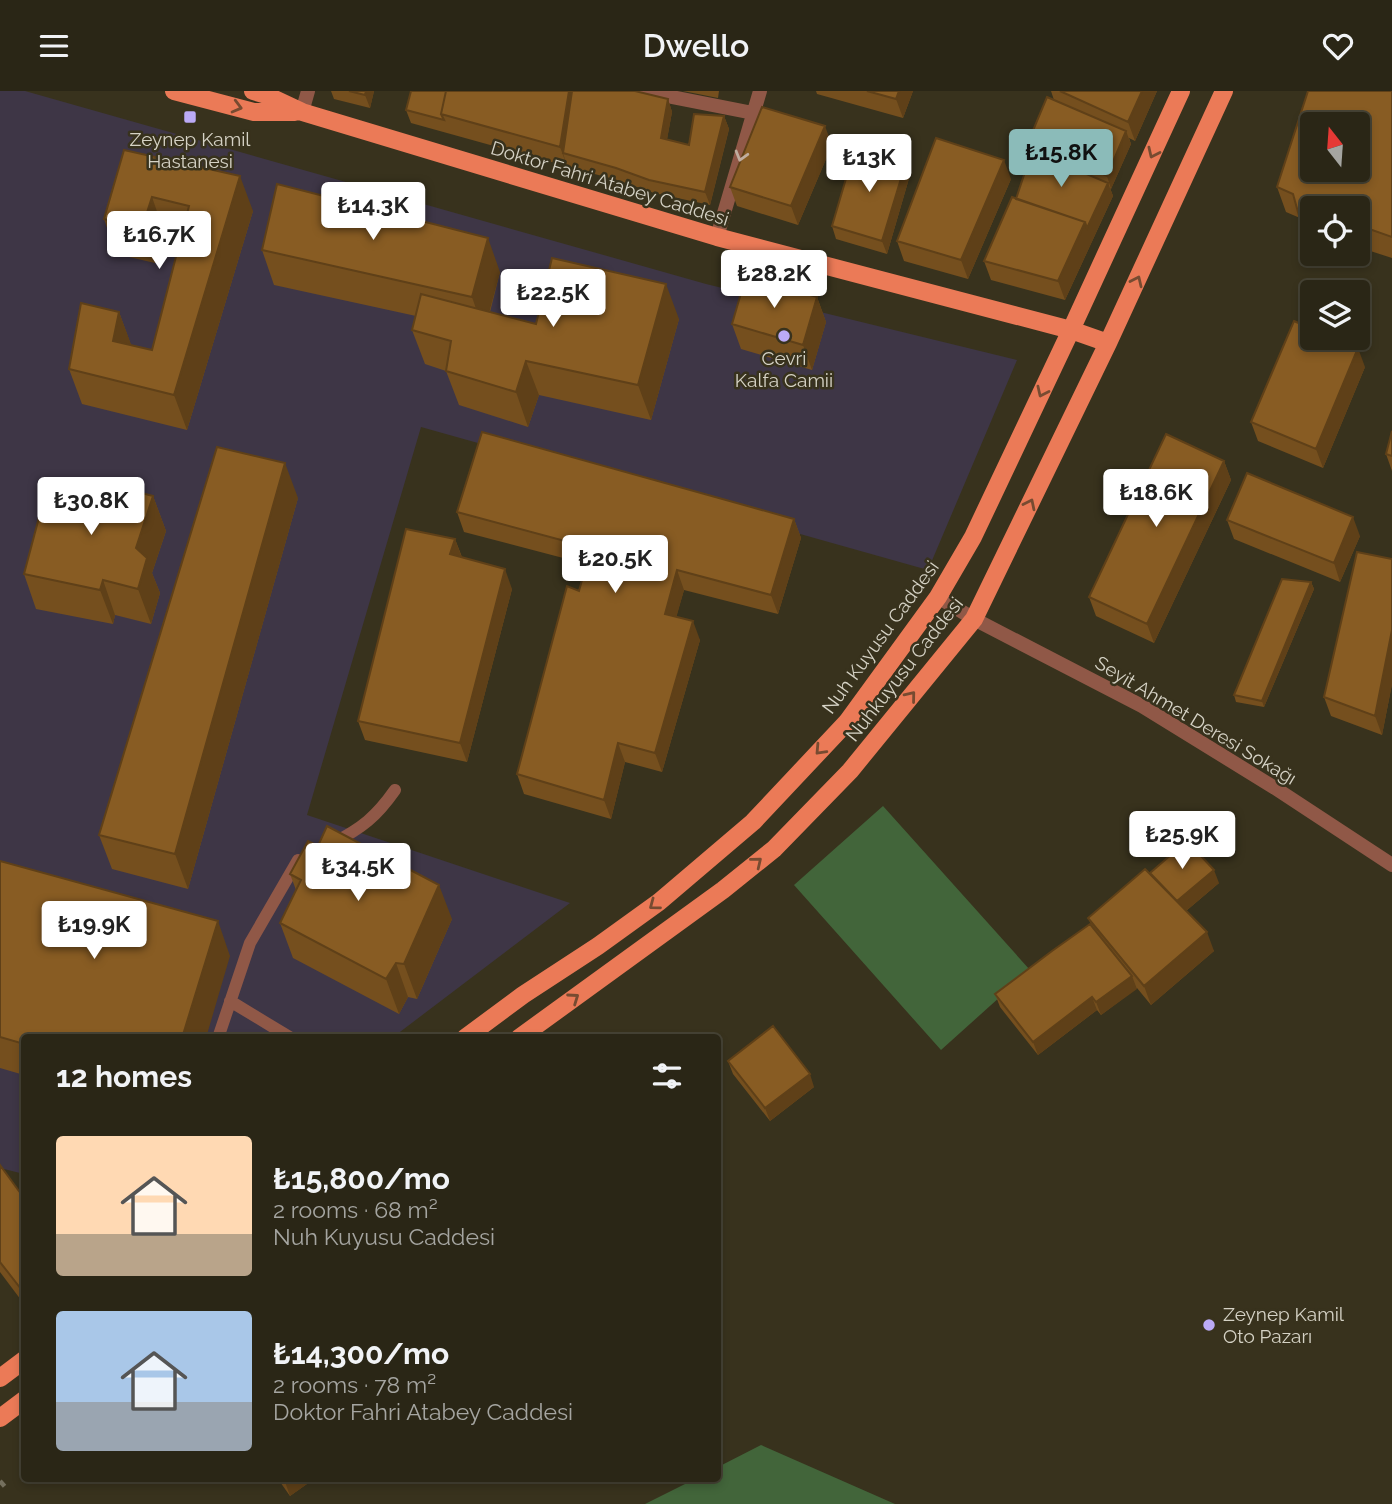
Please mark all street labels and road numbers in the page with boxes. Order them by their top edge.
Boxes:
street label: Doktor Fahri Atabey Caddesi [488,136,732,230]
street label: Nuh Kuyusu Caddesi [817,556,943,718]
street label: Nuhkuyusu Caddesi [841,593,967,745]
street label: Seyit Ahmet Deresi Sokağı [1091,651,1301,789]

